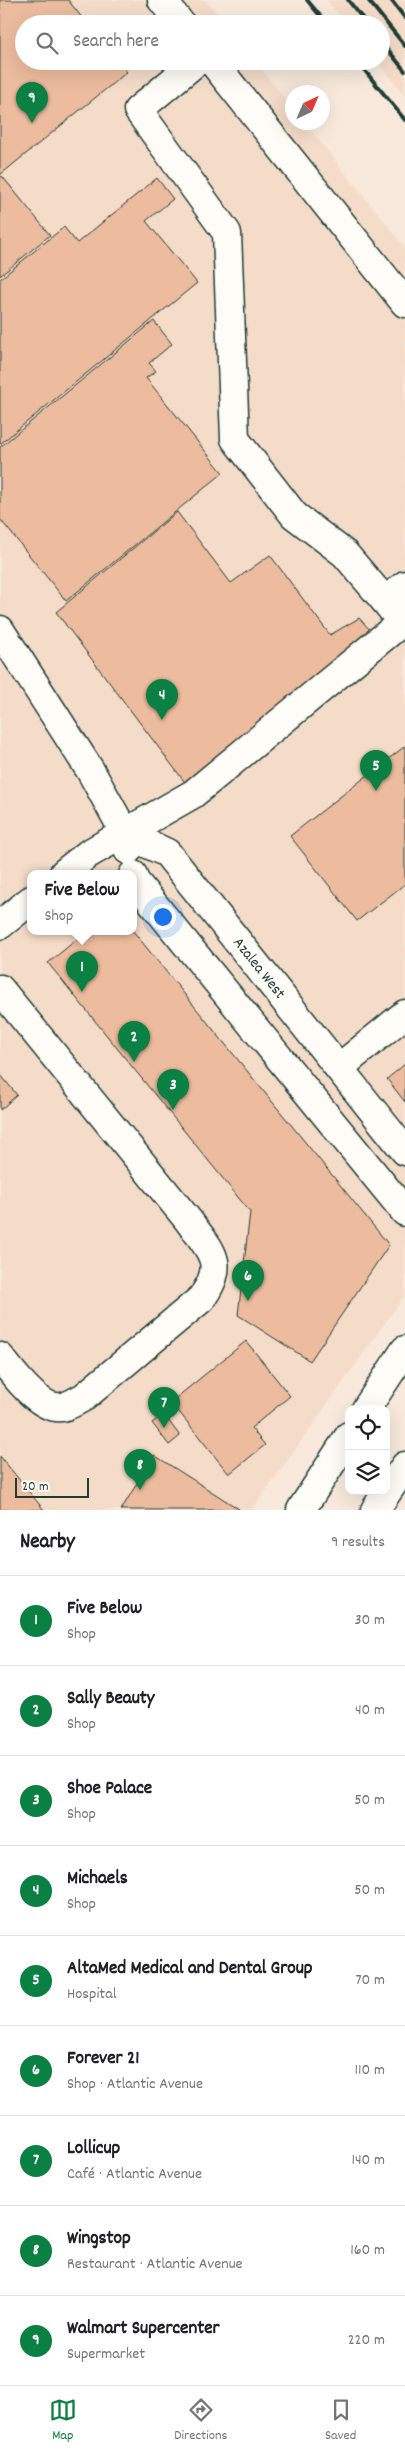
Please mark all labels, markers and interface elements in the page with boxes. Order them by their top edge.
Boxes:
search box [15,15,390,70]
icon: search [33,29,61,57]
text: Search here [73,29,159,56]
pin: 9 [16,82,48,123]
north arrow [285,85,330,130]
pin: 4 [146,679,178,720]
pin: 5 [360,750,392,791]
popup [27,870,137,935]
text: Five Below [44,878,120,905]
your location [150,904,176,930]
text: Shop [44,905,73,928]
street label: Azalea West [227,932,291,1004]
pin: 1 [66,951,98,992]
pin: 2 [118,1021,150,1062]
pin: 3 [157,1069,189,1110]
pin: 6 [232,1260,264,1301]
pin: 7 [148,1387,180,1428]
map controls [345,1405,390,1495]
button: locate [345,1405,390,1450]
pin: 8 [124,1449,156,1490]
button: layers [345,1450,390,1495]
scale bar [15,1475,89,1498]
text: 20 m [22,1477,49,1497]
text: Nearby [20,1528,75,1558]
text: 9 results [331,1531,385,1554]
text: Five Below [67,1596,142,1623]
text: 1 [34,1609,38,1632]
text: 30 m [355,1609,385,1632]
text: Shop [67,1623,96,1646]
text: Sally Beauty [67,1686,155,1713]
text: 2 [33,1699,40,1722]
text: 40 m [355,1699,385,1722]
text: Shop [67,1713,96,1736]
text: Shoe Palace [67,1776,152,1803]
text: 3 [32,1789,40,1812]
text: 50 m [354,1789,385,1812]
text: Shop [67,1803,96,1826]
text: Michaels [67,1866,128,1893]
text: 4 [33,1879,39,1902]
text: 50 m [354,1879,385,1902]
text: Shop [67,1893,96,1916]
text: AltaMed Medical and Dental Group [67,1956,313,1983]
text: 5 [32,1969,40,1992]
text: 70 m [355,1969,385,1992]
text: Hospital [67,1983,117,2006]
text: Forever 21 [67,2046,140,2073]
text: 6 [32,2059,40,2082]
text: 110 m [355,2059,385,2082]
text: Shop · Atlantic Avenue [67,2073,203,2096]
text: Lollicup [67,2136,120,2163]
text: 7 [33,2149,39,2172]
text: 140 m [351,2149,385,2172]
text: Café · Atlantic Avenue [67,2163,202,2186]
text: Wingstop [67,2226,131,2253]
text: 8 [33,2239,39,2262]
text: 160 m [350,2239,385,2262]
text: Restaurant · Atlantic Avenue [67,2253,243,2276]
text: Walmart Supercenter [67,2316,220,2343]
text: 9 [32,2329,40,2352]
text: 220 m [348,2329,385,2352]
text: Supermarket [67,2343,145,2366]
tab: Map [49,2396,77,2446]
tab: Directions [174,2396,227,2446]
tab: Saved [325,2396,356,2446]

